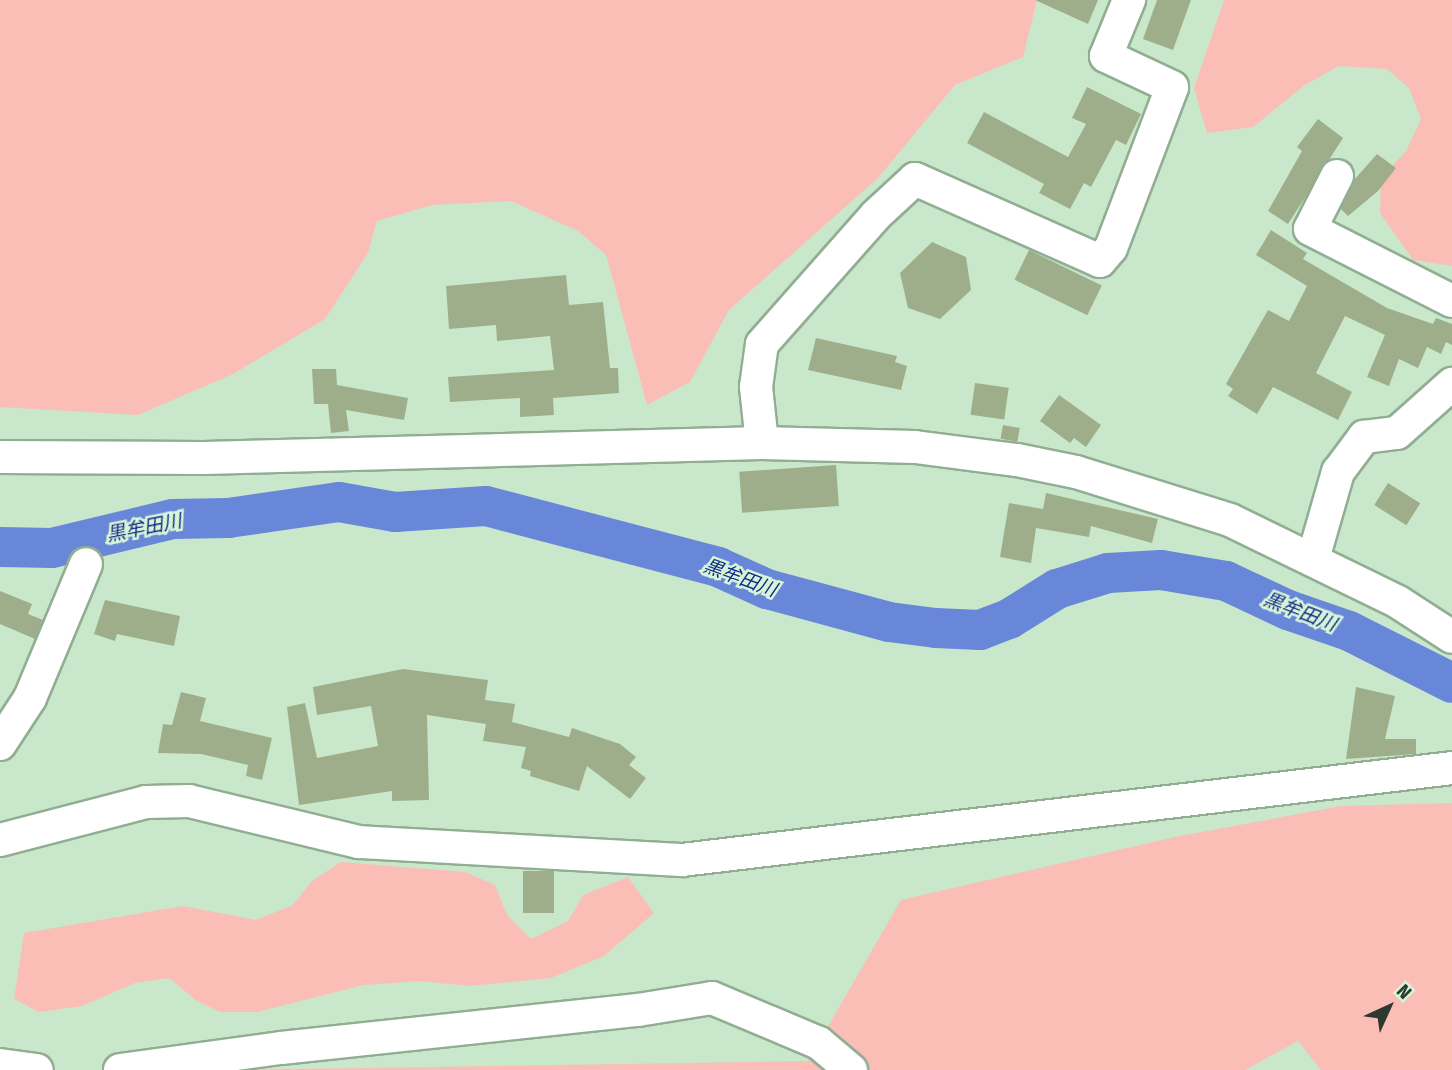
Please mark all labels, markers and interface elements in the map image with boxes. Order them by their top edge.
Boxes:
water label: 黒牟田川 [105,510,183,546]
water label: 黒牟田川 [700,554,780,602]
water label: 黒牟田川 [1260,588,1340,636]
north arrow [1354,972,1424,1042]
text: N [1392,980,1416,1004]

